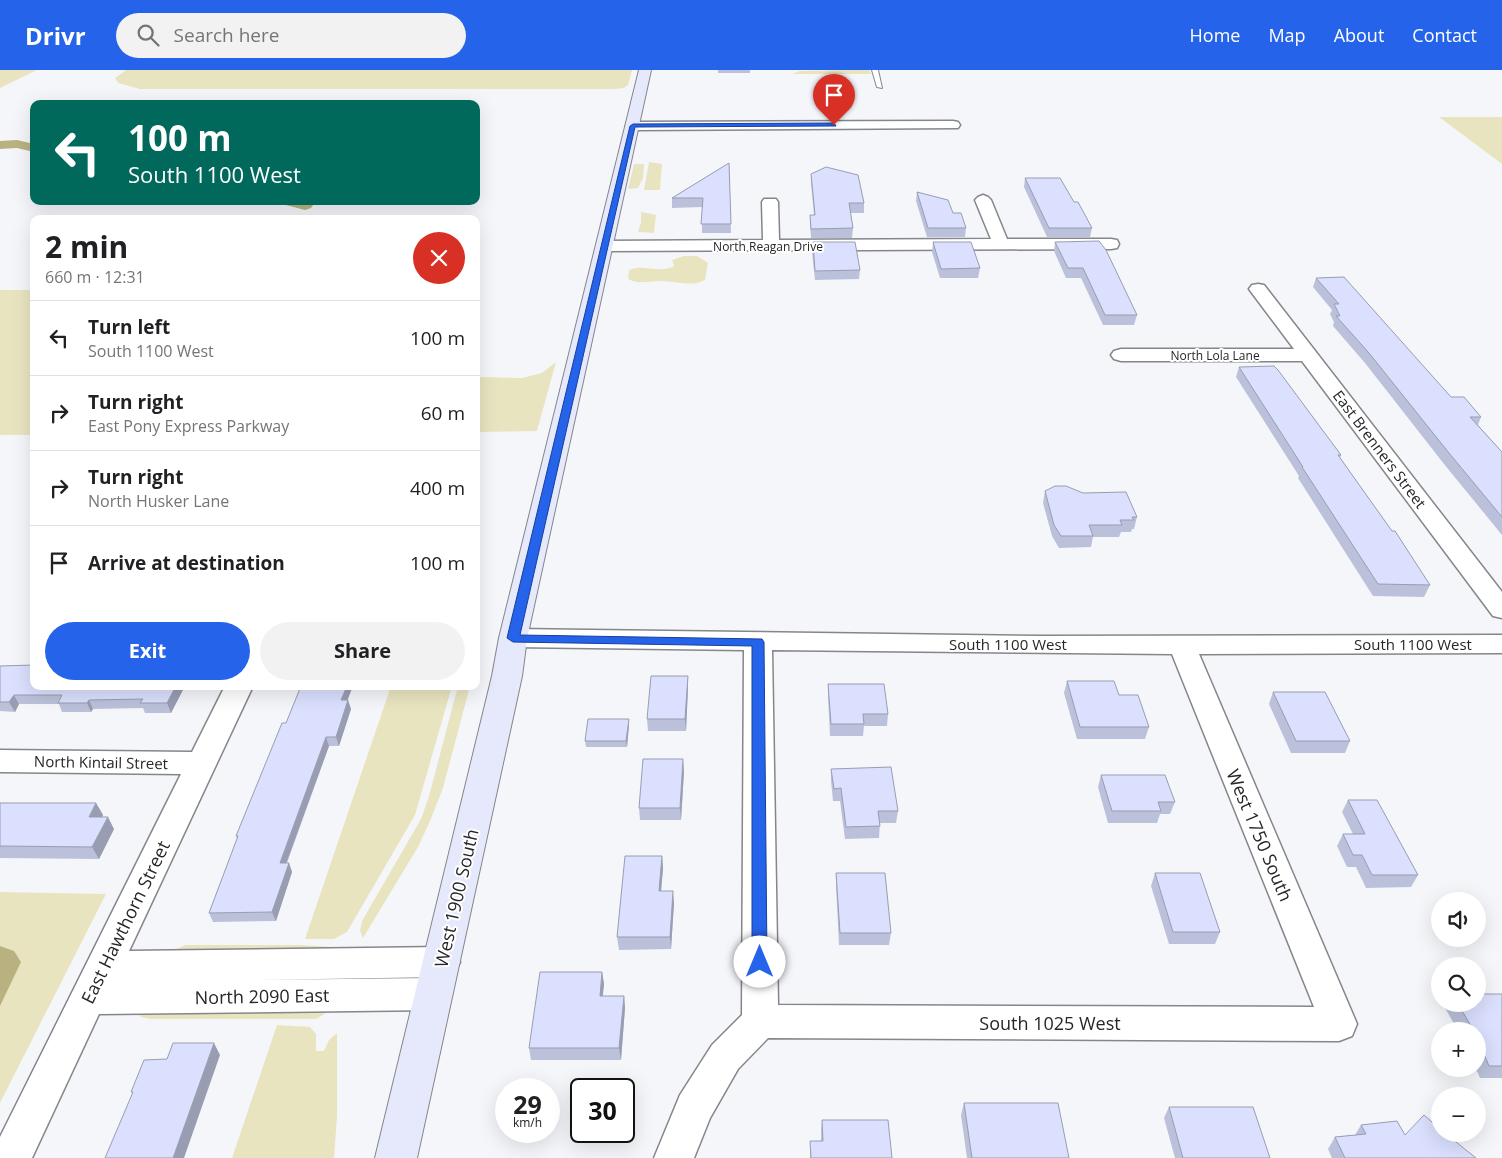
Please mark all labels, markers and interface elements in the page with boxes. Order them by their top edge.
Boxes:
search box [116,13,466,58]
text: Drivr [25,19,86,52]
icon: search [134,21,162,49]
text: Search here [174,22,279,48]
text: Home [1190,23,1240,47]
text: Map [1268,23,1306,47]
text: About [1334,23,1384,47]
text: Contact [1412,23,1477,47]
pin [813,74,855,125]
icon: arrive [820,81,848,109]
text: 100 m [128,114,232,161]
icon: left [45,120,110,185]
text: South 1100 West [128,159,301,189]
text: 2 min [45,226,128,267]
button: close [413,232,465,284]
street label: North Reagan Drive [713,238,823,255]
text: 660 m · 12:31 [45,266,145,288]
text: Turn left [88,314,170,340]
icon: left [45,324,73,352]
text: 100 m [410,325,465,351]
text: South 1100 West [88,340,214,362]
street label: North Lola Lane [1170,347,1260,364]
street label: East Brenners Street [1329,386,1431,512]
text: Turn right [88,389,183,415]
icon: right [45,399,73,427]
text: 60 m [421,400,465,426]
text: East Pony Express Parkway [88,415,289,437]
text: Turn right [88,464,183,490]
icon: right [45,474,73,502]
text: 400 m [410,475,465,501]
text: North Husker Lane [88,490,229,512]
icon: arrive [45,549,73,577]
text: Arrive at destination [88,550,285,576]
text: 100 m [410,550,465,576]
button: Exit [45,622,250,680]
button: Share [260,622,465,680]
street label: South 1100 West [949,634,1067,654]
street label: South 1100 West [1354,634,1472,654]
street label: North Kintail Street [34,751,168,773]
street label: West 1750 South [1221,765,1299,905]
street label: West 1900 South [428,826,484,970]
street label: East Hawthorn Street [75,837,175,1007]
map controls [1431,892,1486,1142]
button: sound [1431,892,1486,947]
position arrow [733,935,785,987]
button: search [1431,957,1486,1012]
street label: North 2090 East [194,983,330,1009]
street label: South 1025 West [979,1011,1121,1035]
button: + [1431,1022,1486,1077]
speed limit sign: 30 [570,1078,635,1143]
text: 29 [513,1087,542,1121]
button: − [1431,1087,1486,1142]
text: km/h [513,1114,542,1131]

